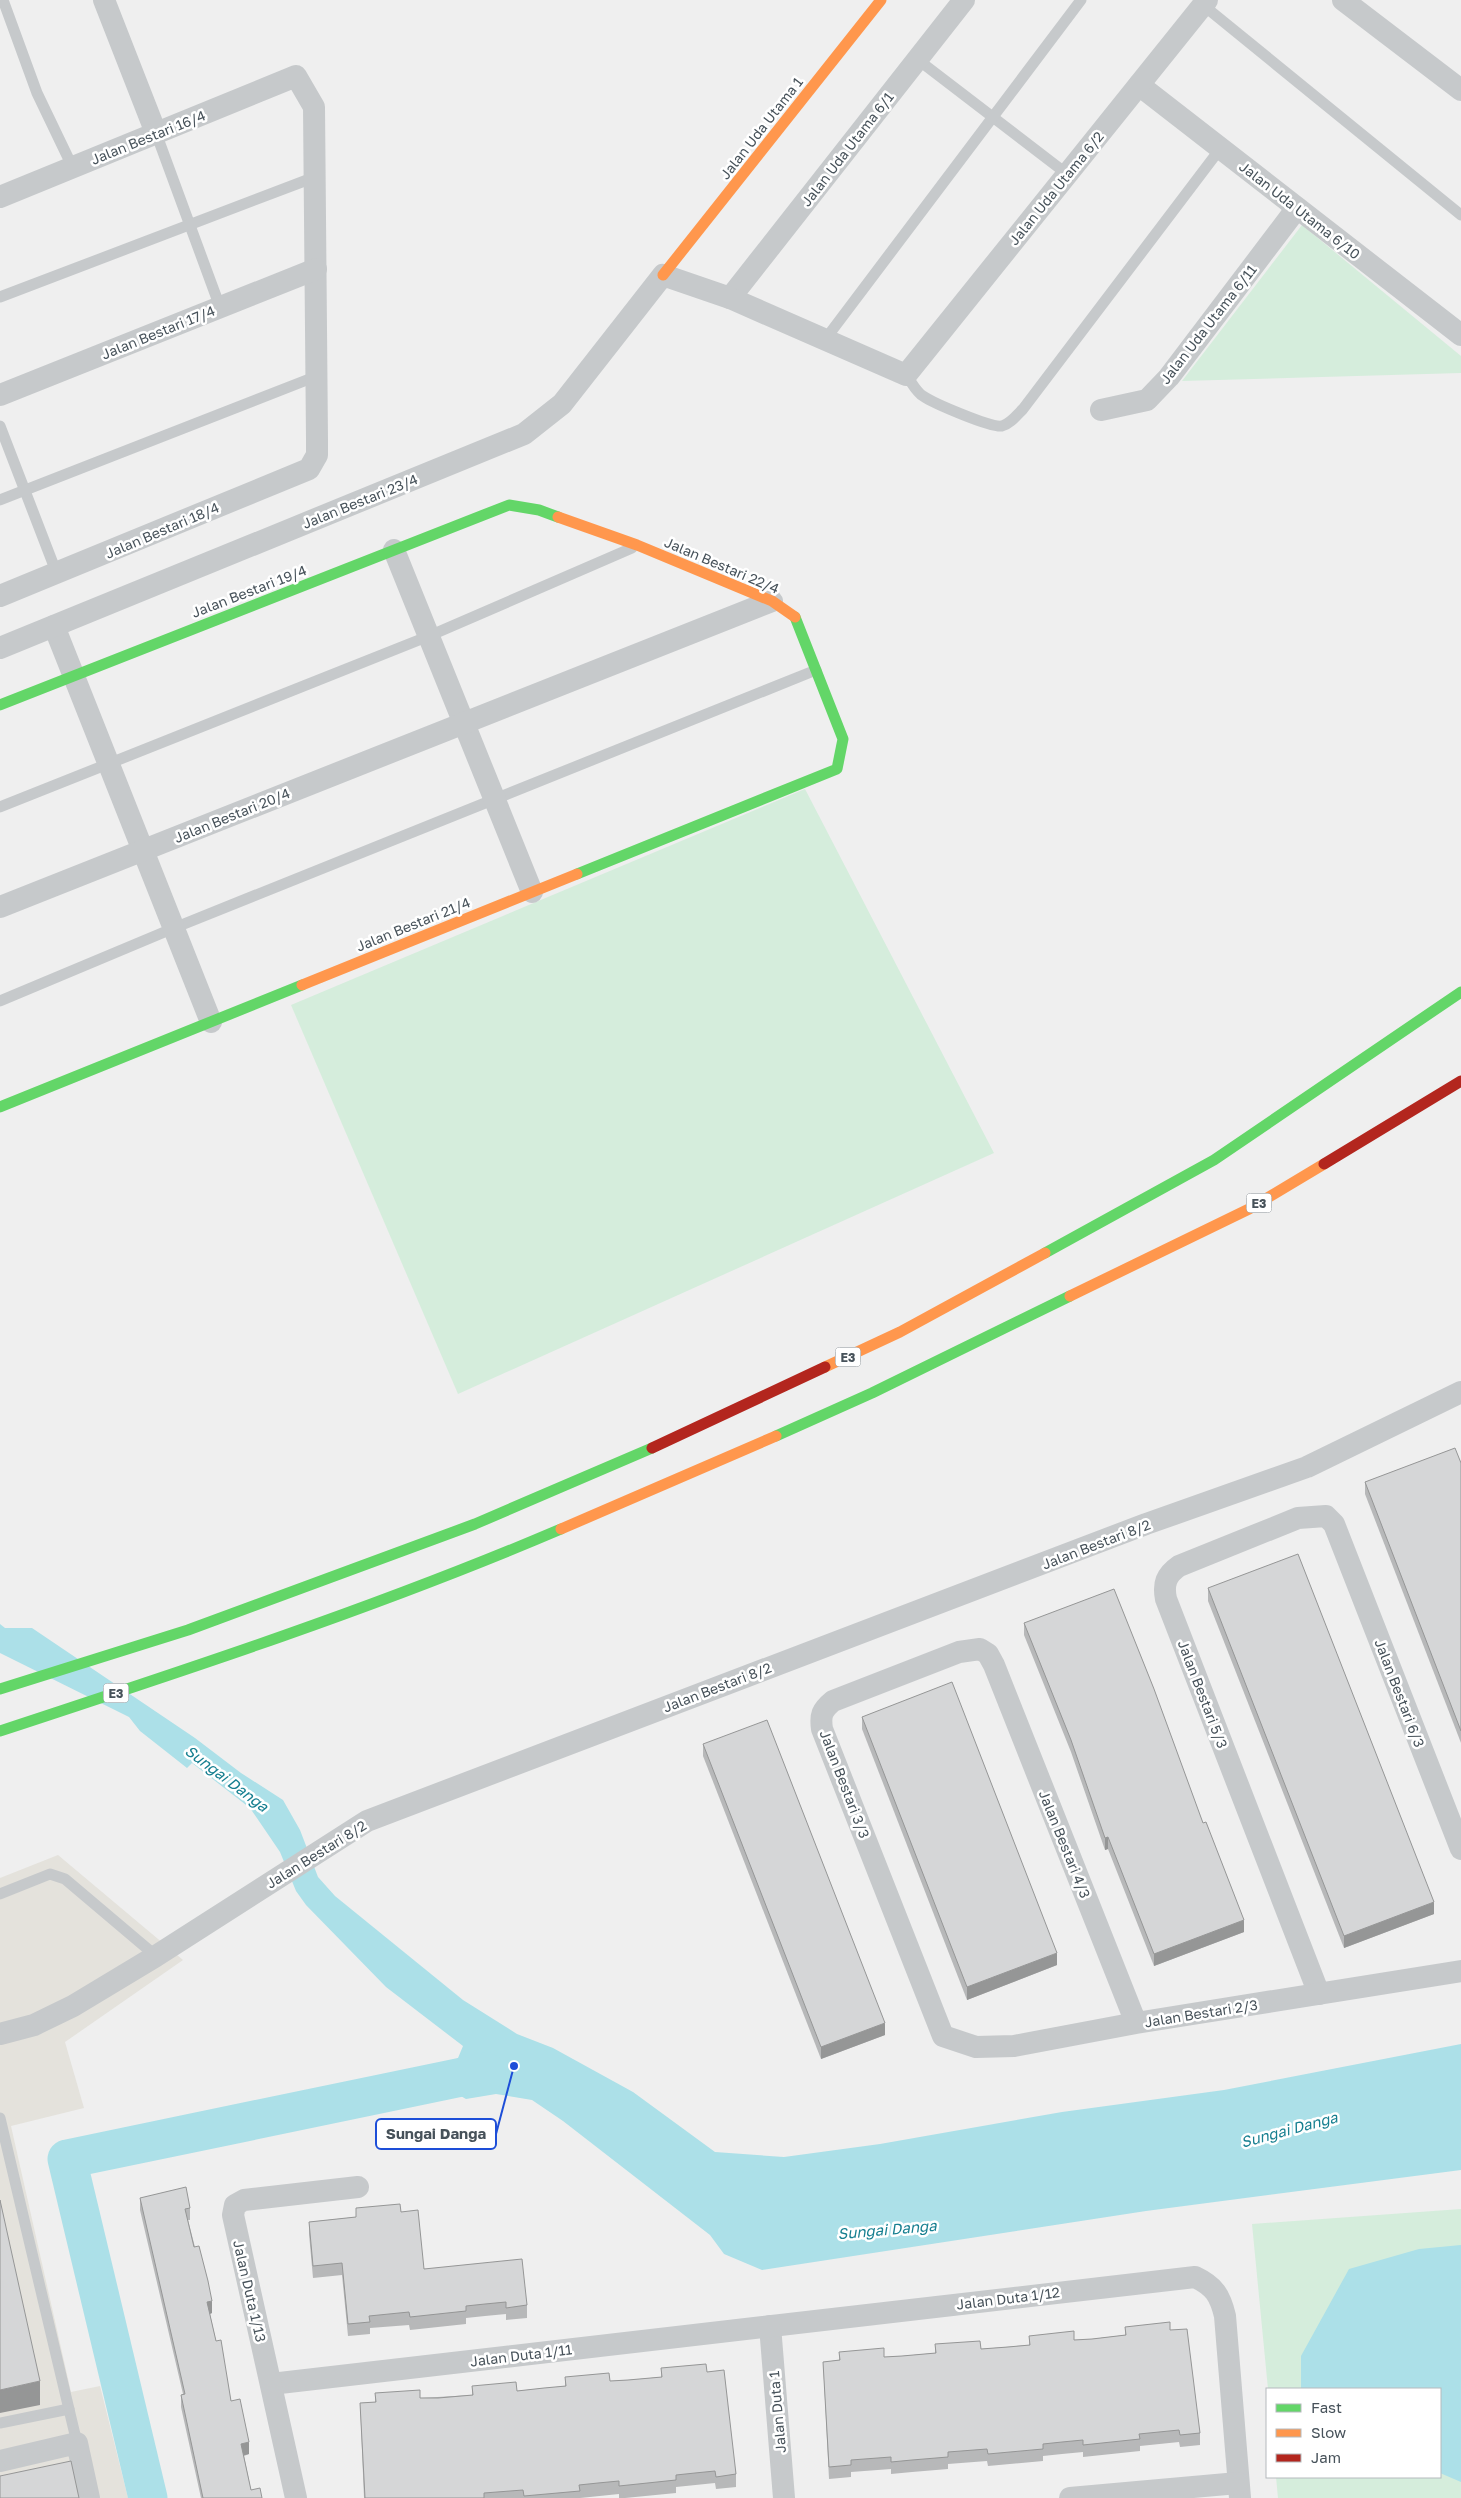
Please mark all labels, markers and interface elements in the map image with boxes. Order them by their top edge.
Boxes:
street label: Jalan Uda Utama 1 [716,73,806,182]
street label: Jalan Uda Utama 6/1 [797,88,897,209]
street label: Jalan Bestari 16/4 [88,106,208,168]
street label: Jalan Uda Utama 6/2 [1005,128,1107,248]
street label: Jalan Uda Utama 6/10 [1236,158,1364,262]
street label: Jalan Uda Utama 6/11 [1156,261,1260,387]
street label: Jalan Bestari 17/4 [99,301,217,363]
street label: Jalan Bestari 23/4 [300,470,420,532]
street label: Jalan Bestari 18/4 [103,498,221,562]
street label: Jalan Bestari 22/4 [662,533,782,597]
street label: Jalan Bestari 19/4 [189,561,309,621]
street label: Jalan Bestari 20/4 [172,784,292,846]
street label: Jalan Bestari 21/4 [353,893,473,955]
road number: E3 [1246,1194,1272,1212]
road number: E3 [836,1348,860,1366]
street label: Jalan Bestari 8/2 [1039,1516,1153,1572]
street label: Jalan Bestari 6/3 [1372,1636,1428,1750]
street label: Jalan Bestari 5/3 [1175,1638,1231,1750]
street label: Jalan Bestari 8/2 [660,1659,774,1715]
road number: E3 [104,1684,128,1702]
street label: Jalan Bestari 3/3 [817,1728,873,1840]
water label: Sungai Danga [181,1741,272,1816]
street label: Jalan Bestari 4/3 [1036,1788,1094,1900]
street label: Jalan Bestari 8/2 [263,1816,369,1892]
street label: Jalan Bestari 2/3 [1143,1996,1259,2030]
water label: Sungai Danga [1239,2107,1340,2152]
callout: Sungai Danga [376,2119,496,2149]
text: Sungai Danga [386,2124,486,2142]
water label: Sungai Danga [837,2216,938,2243]
street label: Jalan Duta 1/13 [230,2238,270,2344]
street label: Jalan Duta 1/12 [955,2283,1061,2313]
street label: Jalan Duta 1/11 [469,2340,573,2370]
street label: Jalan Duta 1 [765,2370,789,2454]
legend [1266,2388,1441,2478]
text: Fast [1311,2398,1342,2416]
text: Slow [1311,2423,1346,2441]
text: Jam [1311,2448,1341,2466]

